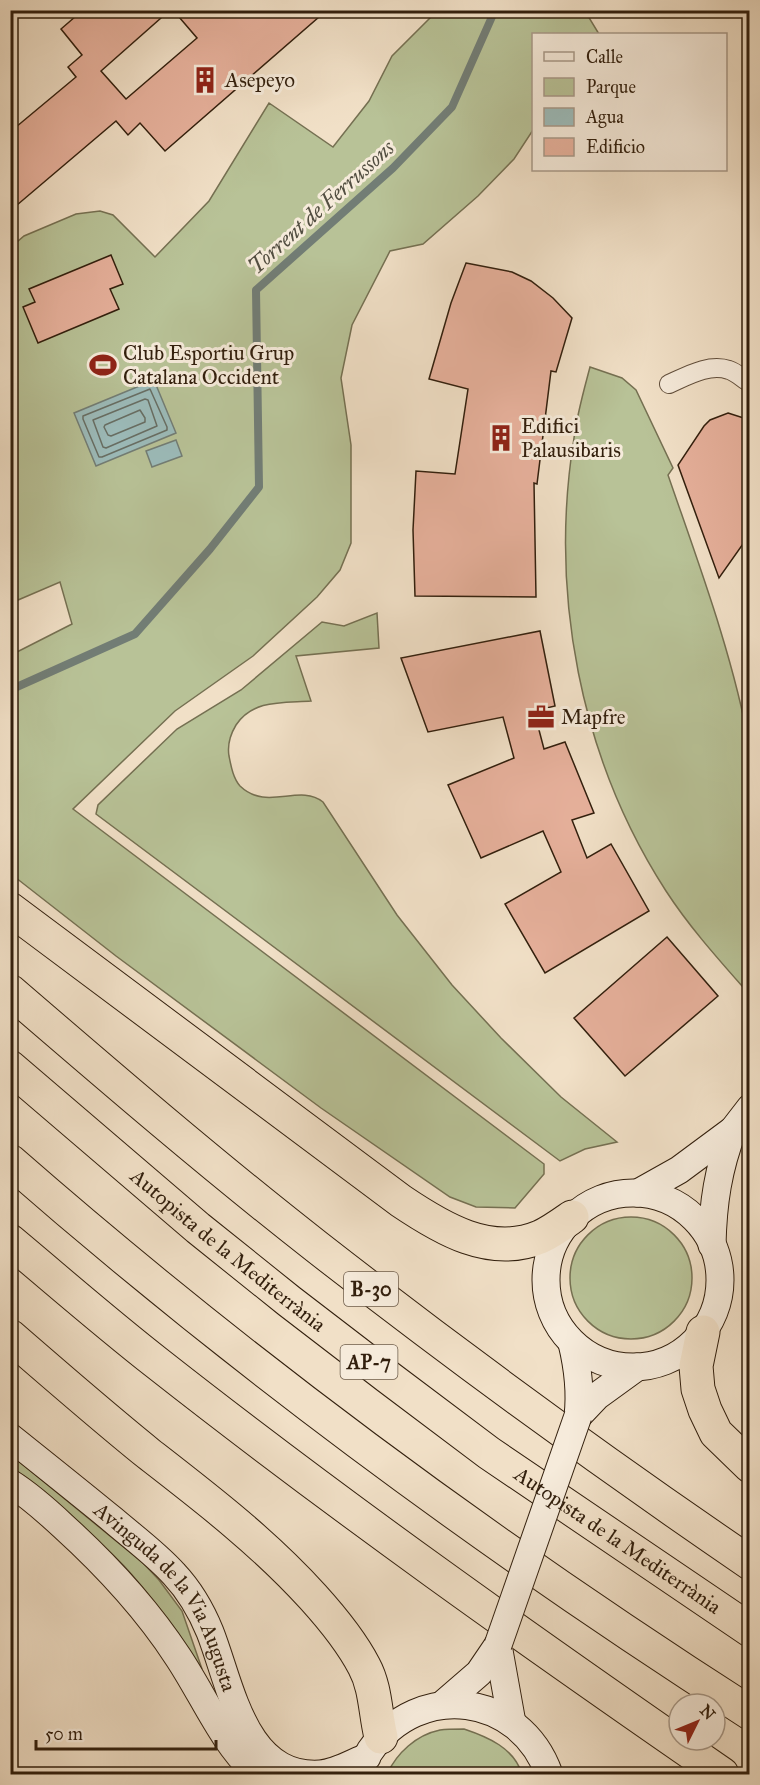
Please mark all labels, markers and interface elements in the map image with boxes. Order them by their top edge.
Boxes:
legend [532,33,727,171]
text: Calle [586,46,623,68]
building icon: Asepeyo [190,65,220,95]
place label: Asepeyo [224,67,295,93]
text: Parque [586,76,636,99]
text: Agua [585,106,624,129]
water label: Torrent de Ferrussons [242,134,400,280]
text: Edificio [586,136,645,158]
place label: Club Esportiu Grup Catalana Occident [123,340,294,390]
sports icon: Club Esportiu Grup Catalana Occident [88,350,118,380]
place label: Edifici Palausibaris [521,413,621,463]
building icon: Edifici Palausibaris [486,423,516,453]
office icon: Mapfre [526,702,556,732]
place label: Mapfre [561,704,626,730]
street label: Autopista de la Mediterrània [124,1162,331,1338]
road number: B-30 [344,1272,398,1306]
road number: AP-7 [340,1345,398,1379]
street label: Autopista de la Mediterrània [509,1460,726,1620]
street label: Avinguda de la Via Augusta [88,1496,242,1695]
north arrow [667,1692,727,1752]
text: N [696,1701,719,1724]
scale bar [36,1713,216,1751]
text: 50 m [45,1723,83,1745]

